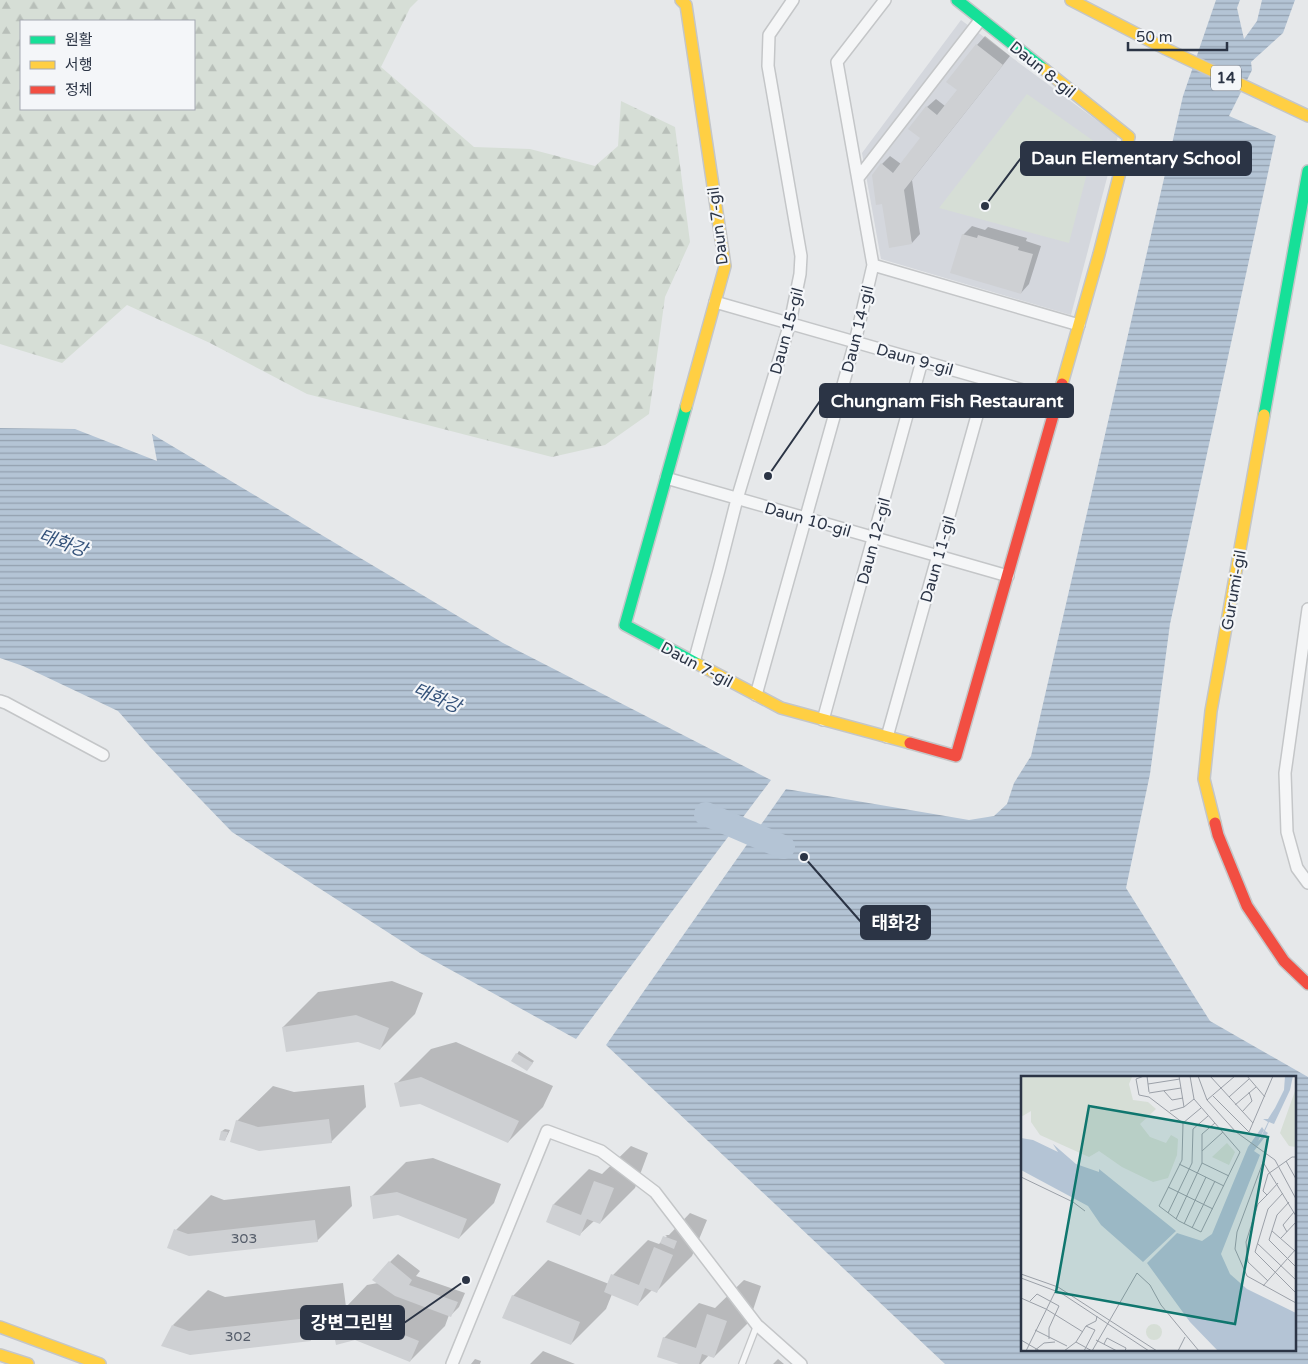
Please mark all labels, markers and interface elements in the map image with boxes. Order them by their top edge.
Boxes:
legend [20,20,195,110]
scale bar [1128,20,1227,52]
text: 50 m [1136,28,1173,46]
text: 원활 [65,31,93,49]
street label: Daun 8-gil [1005,37,1079,102]
text: 서행 [65,56,93,74]
road number: 14 [1211,66,1241,90]
text: 정체 [65,81,93,99]
callout: Daun Elementary School [1021,142,1251,175]
text: Daun Elementary School [1031,147,1241,169]
street label: Daun 7-gil [703,186,733,266]
street label: Daun 14-gil [837,284,878,375]
street label: Daun 15-gil [766,286,808,377]
street label: Daun 9-gil [874,339,955,380]
callout: Chungnam Fish Restaurant [820,384,1073,417]
text: Chungnam Fish Restaurant [831,390,1063,412]
street label: Daun 12-gil [853,496,895,587]
street label: Daun 10-gil [762,498,853,542]
street label: Daun 11-gil [916,514,960,605]
water label: 태화강 [36,525,92,562]
street label: Gurumi-gil [1217,549,1251,632]
street label: Daun 7-gil [657,638,736,692]
water label: 태화강 [410,678,466,719]
callout: 태화강 [861,906,930,939]
text: 태화강 [871,912,921,934]
inset map [1021,1076,1296,1352]
house number: 303 [231,1230,257,1247]
callout: 강변그린빌 [301,1306,404,1339]
text: 강변그린빌 [311,1312,393,1334]
house number: 302 [225,1328,251,1345]

